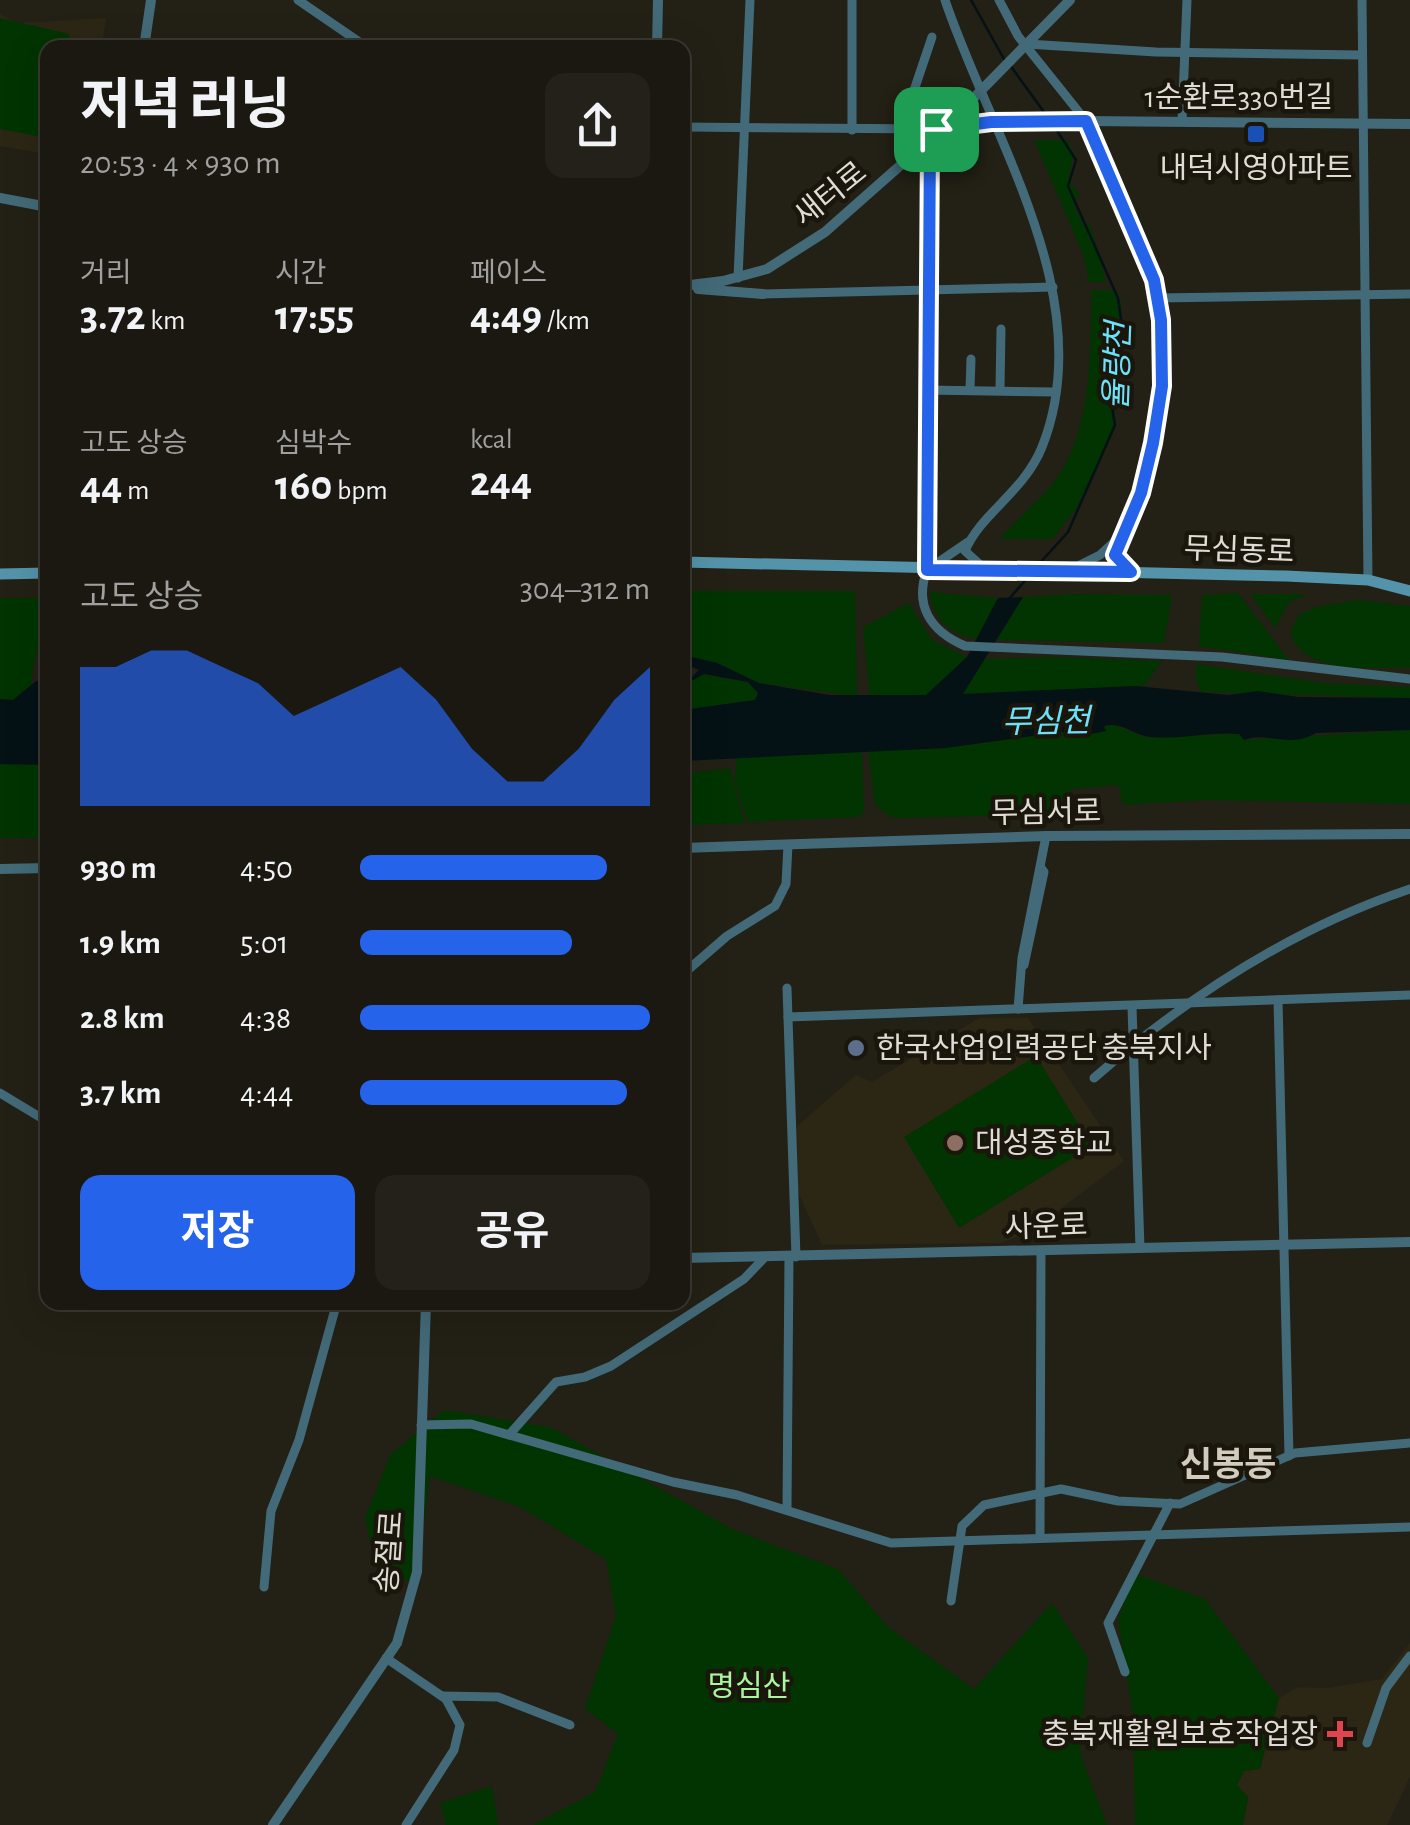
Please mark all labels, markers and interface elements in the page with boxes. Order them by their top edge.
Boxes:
button: share [545,73,650,178]
text: 저녁 러닝 [80,79,291,134]
street label: 1순환로330번길 [1145,82,1333,113]
pin [894,87,979,172]
icon: arrive [909,102,964,157]
marker: 내덕시영아파트 [1245,123,1267,145]
text: 20:53 · 4 × 930 m [80,147,281,179]
place label: 내덕시영아파트 [1159,152,1353,184]
street label: 새터로 [788,156,872,232]
text: 거리 [80,260,132,288]
text: 시간 [275,260,327,288]
text: 페이스 [470,260,547,288]
text: 3.72 [80,295,146,337]
text: 17:55 [275,295,354,337]
text: 4:49 [470,295,542,337]
text: km [146,307,185,335]
text: /km [542,307,590,335]
water label: 율량천 [1099,318,1136,411]
text: kcal [470,426,513,454]
text: 고도 상승 [80,430,188,458]
text: 심박수 [275,430,352,458]
text: 244 [470,461,532,503]
text: 44 [80,465,122,507]
text: 160 [275,465,332,507]
text: m [122,477,149,505]
text: bpm [332,477,388,505]
street label: 무심동로 [1183,533,1295,568]
text: 304–312 m [520,573,650,605]
text: 고도 상승 [80,581,203,613]
water label: 무심천 [1002,704,1094,739]
street label: 무심서로 [991,795,1101,829]
text: 930 m [80,852,157,884]
text: 4:50 [240,852,293,884]
text: 1.9 km [80,927,161,959]
text: 5:01 [240,927,289,959]
text: 2.8 km [80,1002,165,1034]
text: 4:38 [240,1002,291,1034]
place label: 한국산업인력공단 충북지사 [876,1032,1212,1064]
marker: 한국산업인력공단 충북지사 [845,1037,867,1059]
text: 3.7 km [80,1077,161,1109]
text: 4:44 [240,1077,294,1109]
place label: 대성중학교 [975,1128,1113,1159]
marker: 대성중학교 [944,1132,966,1154]
button: 저장 [80,1175,355,1290]
button: 공유 [375,1175,650,1290]
street label: 사운로 [1004,1210,1088,1243]
district label: 신봉동 [1180,1446,1276,1483]
street label: 송절로 [370,1510,408,1594]
park label: 명심산 [708,1671,790,1702]
place label: 충북재활원보호작업장 [1042,1718,1318,1750]
marker: 충북재활원보호작업장 [1327,1721,1353,1747]

